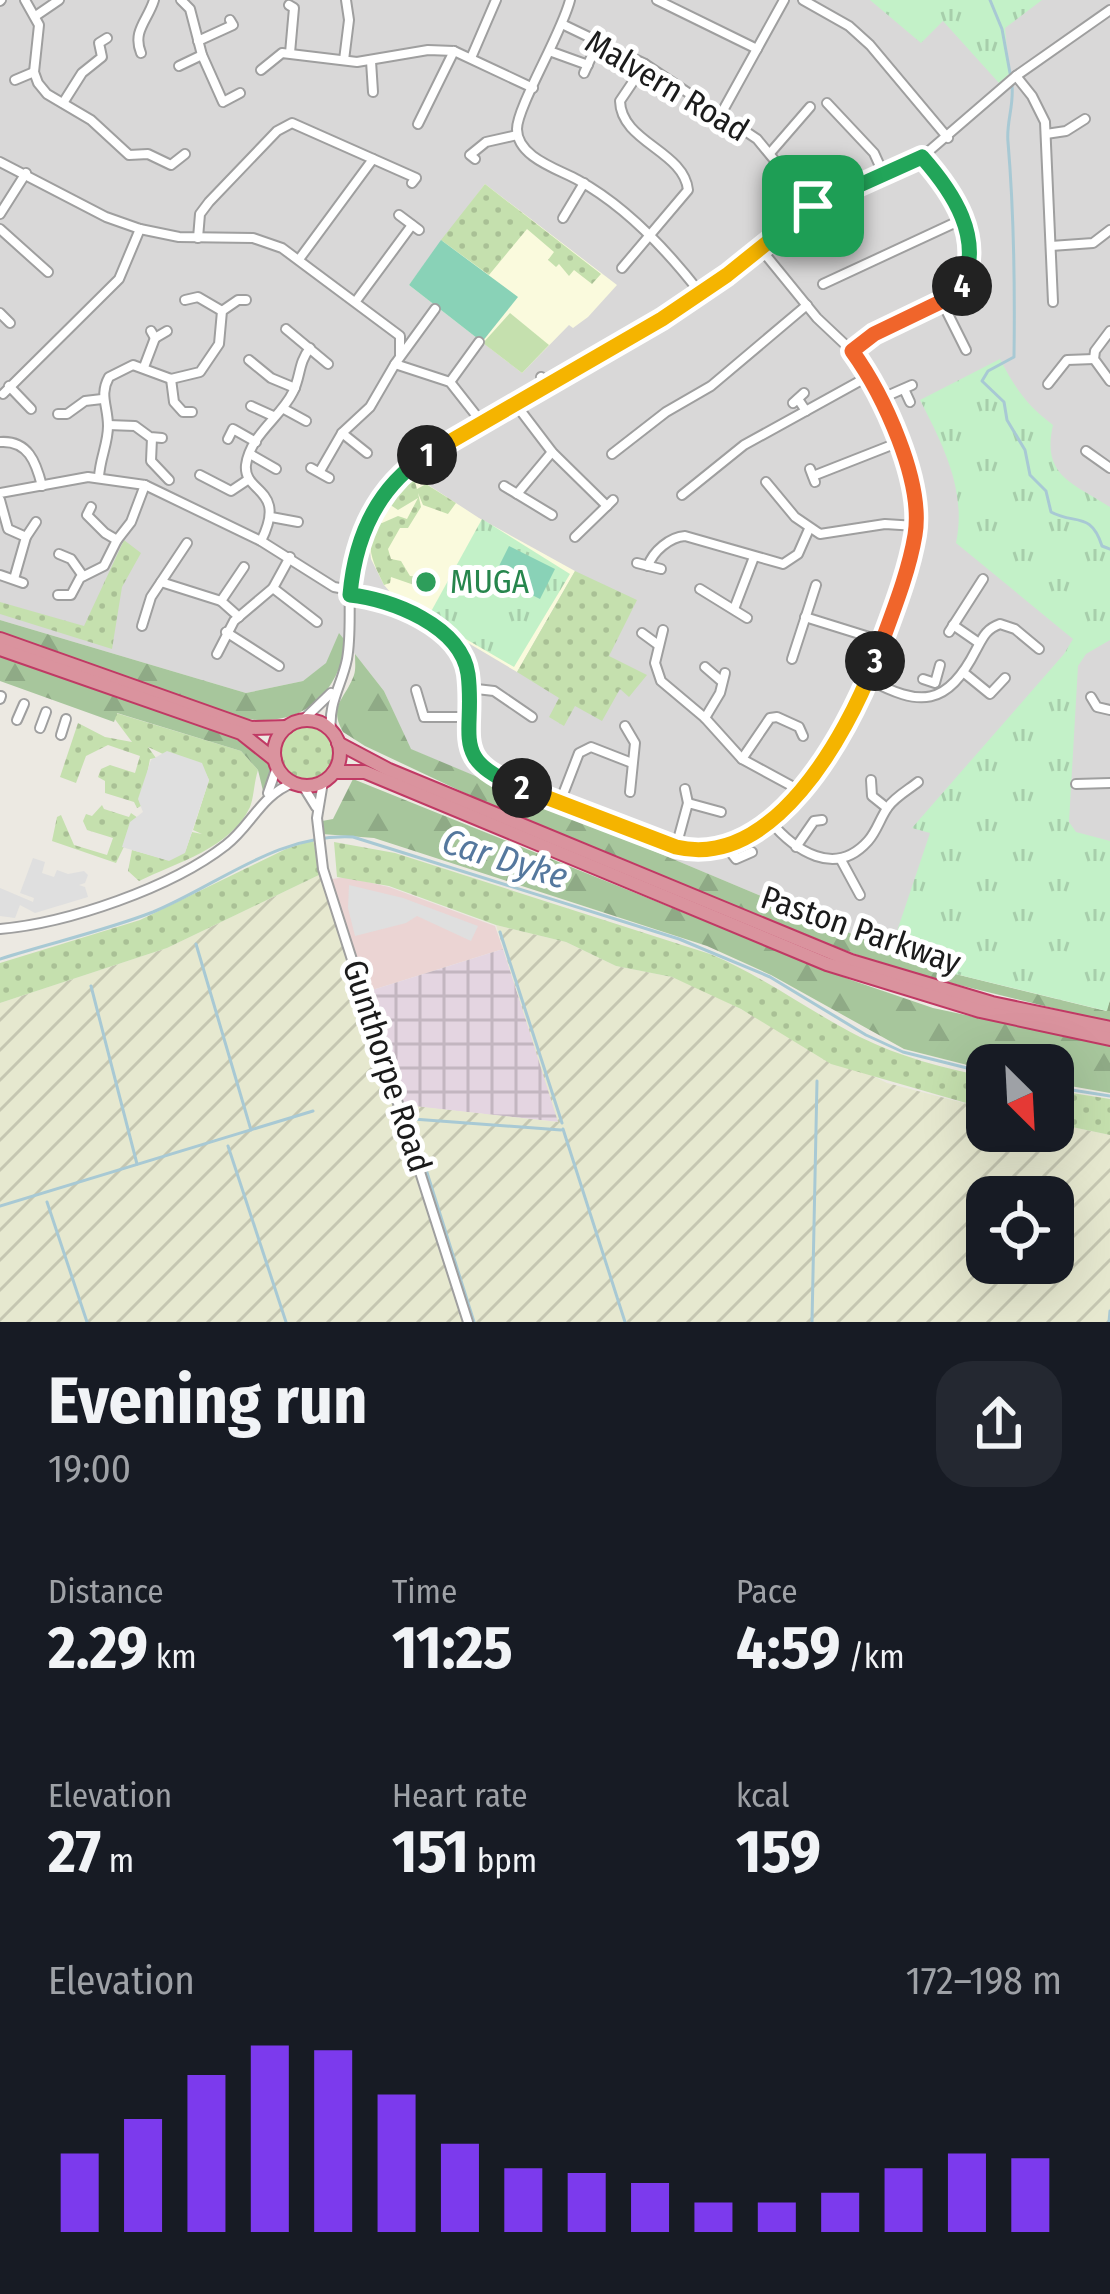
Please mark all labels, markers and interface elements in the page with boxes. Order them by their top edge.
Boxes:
street label: Malvern Road [578,22,756,150]
pin [762,155,864,257]
icon: arrive [780,173,846,239]
pin: 4 [932,256,992,316]
text: 4 [954,266,970,306]
pin: 1 [397,425,457,485]
text: 1 [420,435,434,475]
place label: MUGA [450,562,530,602]
marker: MUGA [413,569,439,595]
pin: 3 [845,631,905,691]
text: 3 [867,641,883,681]
pin: 2 [492,758,552,818]
text: 2 [514,768,530,808]
water label: Car Dyke [437,819,573,899]
street label: Paston Parkway [756,877,966,983]
street label: Gunthorpe Road [334,955,440,1177]
north arrow [966,1044,1074,1152]
map controls [966,1044,1074,1284]
button: locate [966,1176,1074,1284]
text: Evening run [48,1361,368,1440]
button: share [936,1361,1062,1487]
text: 19:00 [48,1446,131,1492]
text: Distance [48,1572,164,1612]
text: Time [392,1572,457,1612]
text: Pace [736,1572,798,1612]
text: 2.29 [48,1612,148,1684]
text: 11:25 [392,1612,513,1684]
text: 4:59 [736,1612,841,1684]
text: km [148,1637,197,1677]
text: /km [841,1637,905,1677]
text: Elevation [48,1776,172,1816]
text: Heart rate [392,1776,528,1816]
text: kcal [736,1776,789,1816]
text: 27 [48,1816,101,1888]
text: 151 [392,1816,469,1888]
text: 159 [736,1816,821,1888]
text: m [101,1841,134,1881]
text: bpm [469,1841,537,1881]
text: Elevation [48,1958,195,2004]
text: 172–198 m [906,1958,1062,2004]

